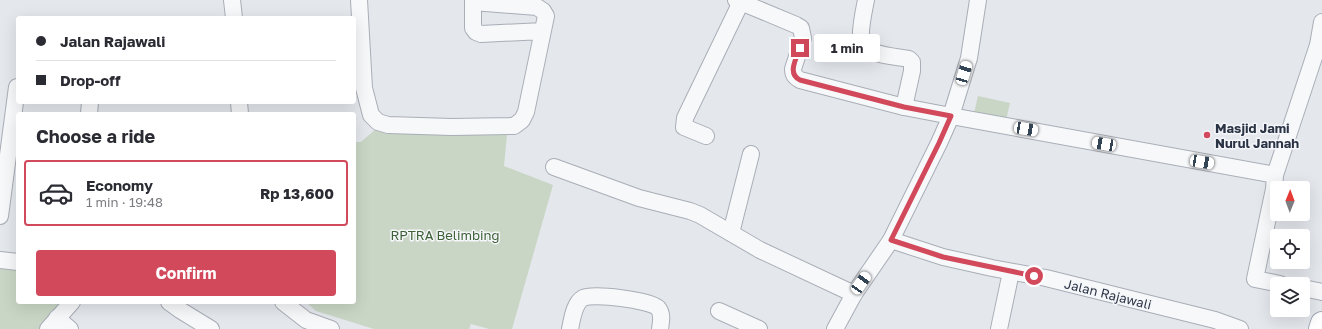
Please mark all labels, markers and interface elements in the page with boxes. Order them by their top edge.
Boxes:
text: Jalan Rajawali [60,32,165,50]
callout: 1 min [814,34,880,62]
route end [791,39,809,57]
text: 1 min [831,40,863,56]
car [955,60,973,86]
text: Drop-off [60,71,120,89]
place label: Masjid Jami Nurul Jannah [1215,120,1299,151]
car [1013,121,1039,137]
text: Choose a ride [36,125,155,147]
marker: Masjid Jami Nurul Jannah [1202,130,1212,140]
car [1091,136,1117,152]
car [1189,154,1215,170]
icon: car [38,175,74,211]
text: Economy [86,176,153,194]
north arrow [1270,181,1310,221]
map controls [1270,181,1310,317]
text: Rp 13,600 [260,184,334,202]
text: 1 min · 19:48 [86,194,163,210]
park label: RPTRA Belimbing [391,227,499,243]
button: locate [1270,229,1310,269]
button: Confirm [36,250,336,296]
route start [1025,267,1043,285]
car [849,270,873,296]
street label: Jalan Rajawali [1063,275,1153,313]
button: layers [1270,277,1310,317]

